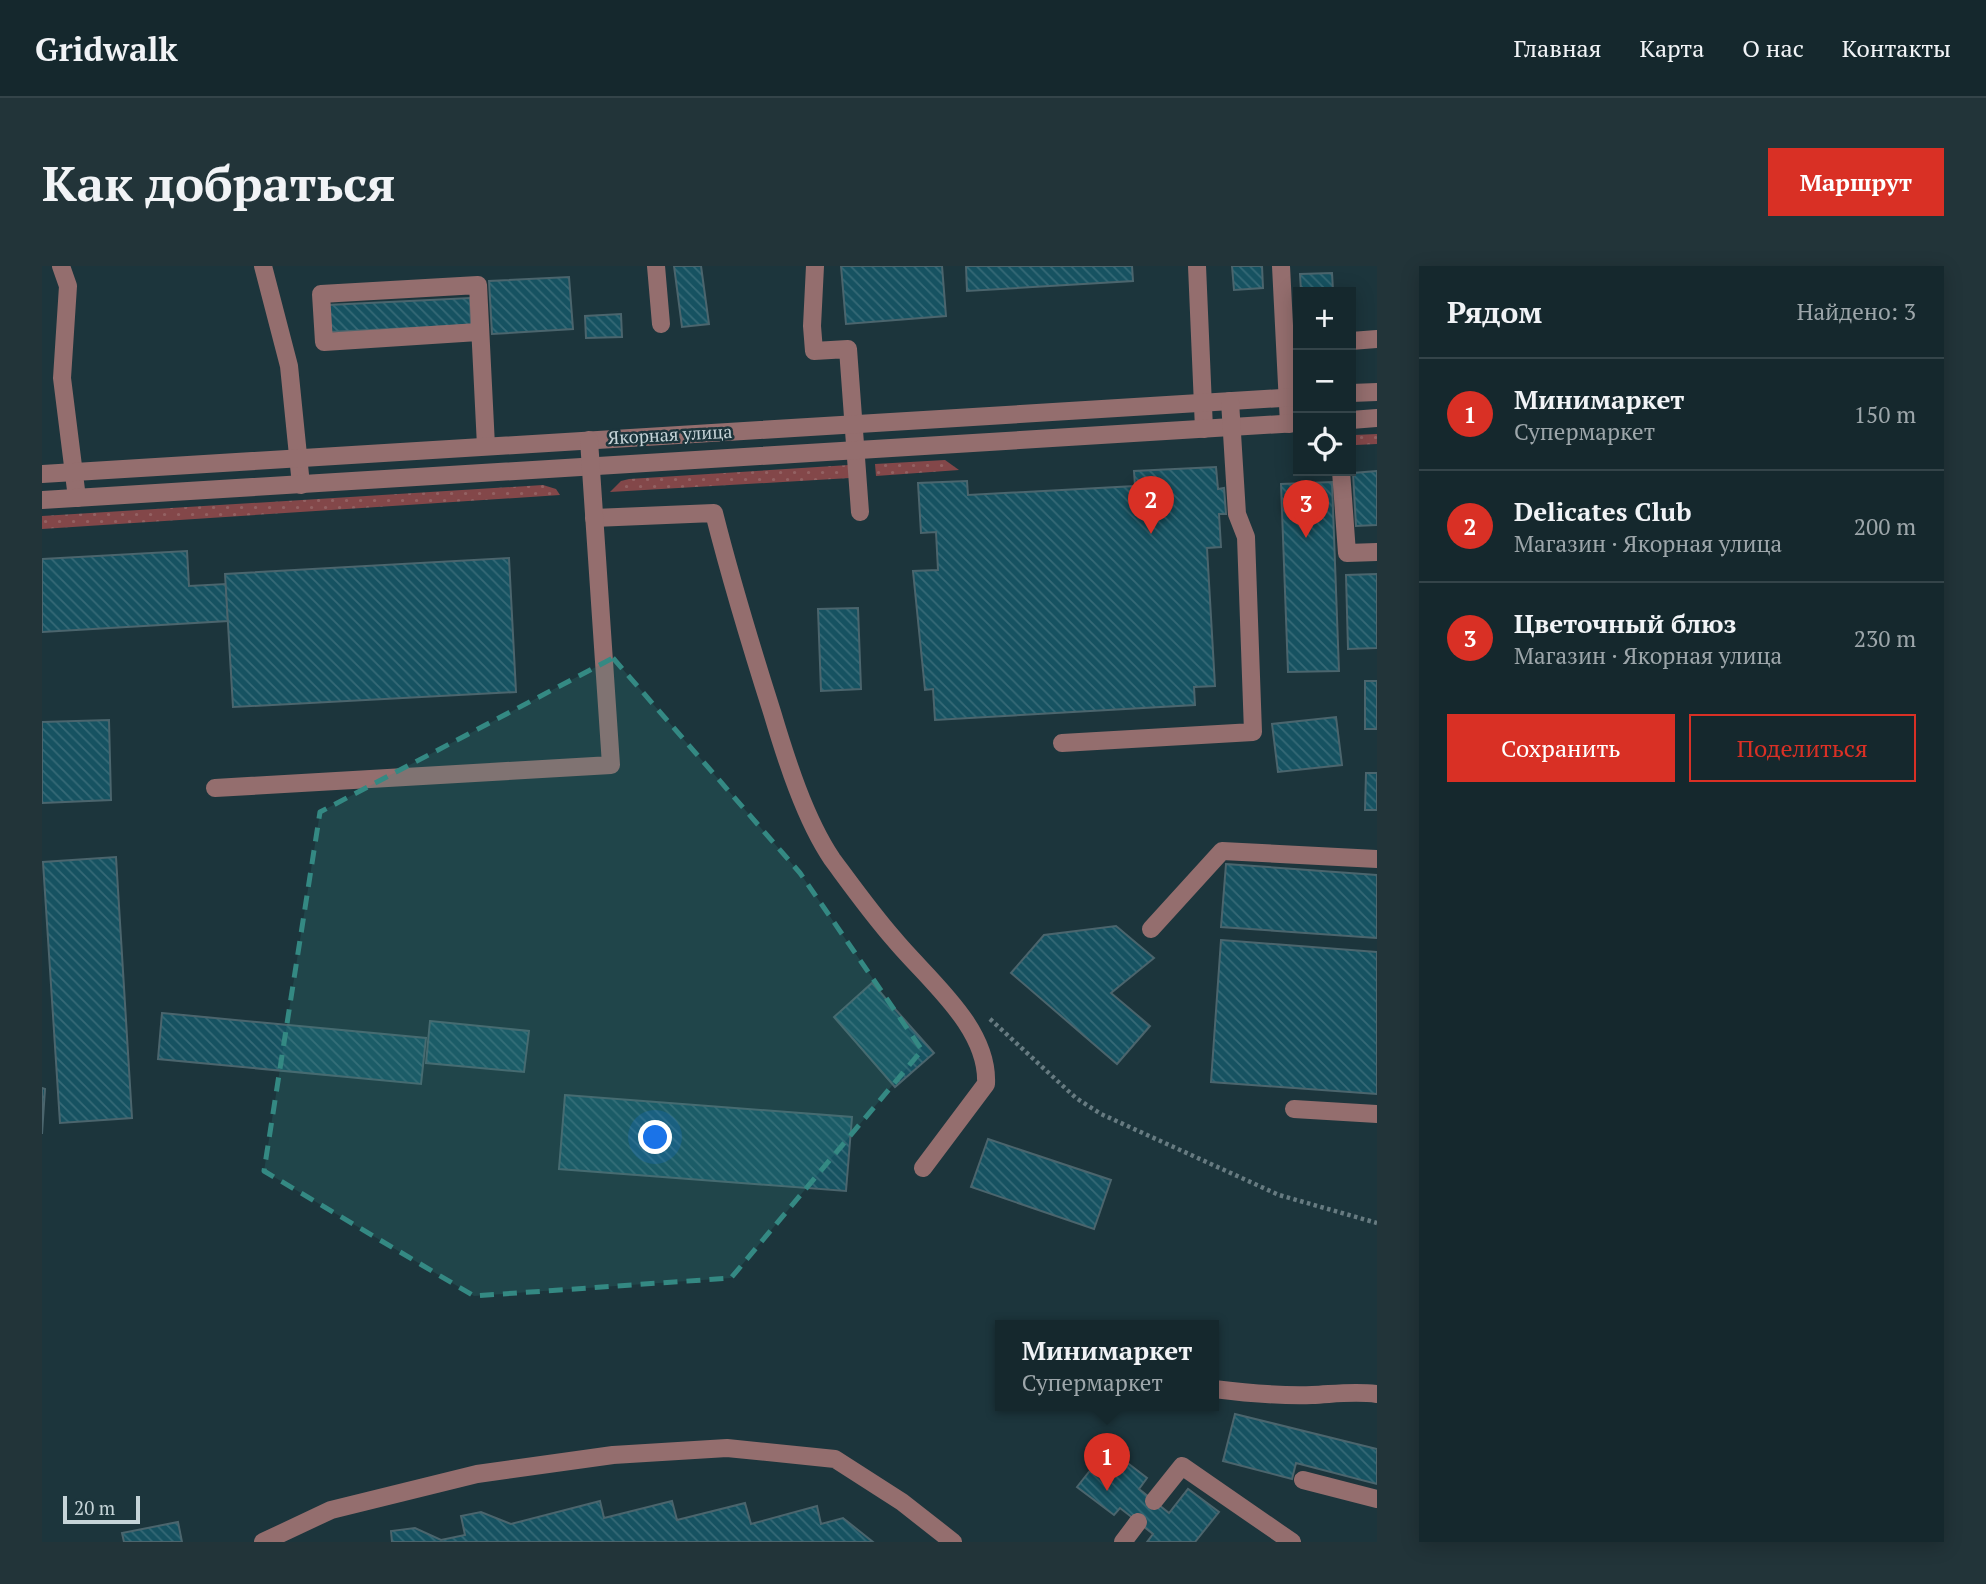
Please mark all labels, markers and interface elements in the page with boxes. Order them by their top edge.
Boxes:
text: Gridwalk [35,27,178,70]
text: Главная [1513,32,1601,64]
text: Карта [1639,32,1704,64]
text: О нас [1742,32,1804,64]
text: Контакты [1842,32,1951,64]
button: Маршрут [1768,148,1944,216]
text: Как добраться [42,150,396,215]
map controls [1293,287,1356,476]
button: + [1293,287,1356,350]
text: Рядом [1447,292,1542,332]
text: Найдено: 3 [1797,296,1916,327]
button: − [1293,350,1356,413]
text: Минимаркет [1514,382,1684,416]
text: 1 [1464,399,1477,430]
text: 150 m [1854,399,1916,430]
button: locate [1293,413,1356,476]
text: Супермаркет [1514,416,1655,447]
street label: Якорная улица [607,419,733,449]
pin: 2 [1128,476,1174,534]
pin: 3 [1283,480,1329,538]
text: Delicates Club [1514,494,1692,528]
text: 2 [1464,511,1477,542]
text: 200 m [1854,511,1916,542]
text: Магазин · Якорная улица [1514,528,1782,559]
text: Цветочный блюз [1514,606,1737,640]
text: 3 [1464,623,1477,654]
text: 230 m [1854,623,1916,654]
text: Магазин · Якорная улица [1514,640,1782,671]
button: Сохранить [1447,714,1675,782]
button: Поделиться [1689,714,1916,782]
your location [638,1120,672,1154]
popup [995,1320,1219,1411]
text: Минимаркет [1022,1333,1192,1367]
text: Супермаркет [1022,1367,1163,1398]
pin: 1 [1084,1433,1130,1491]
scale bar [63,1493,140,1525]
text: 20 m [74,1495,115,1520]

